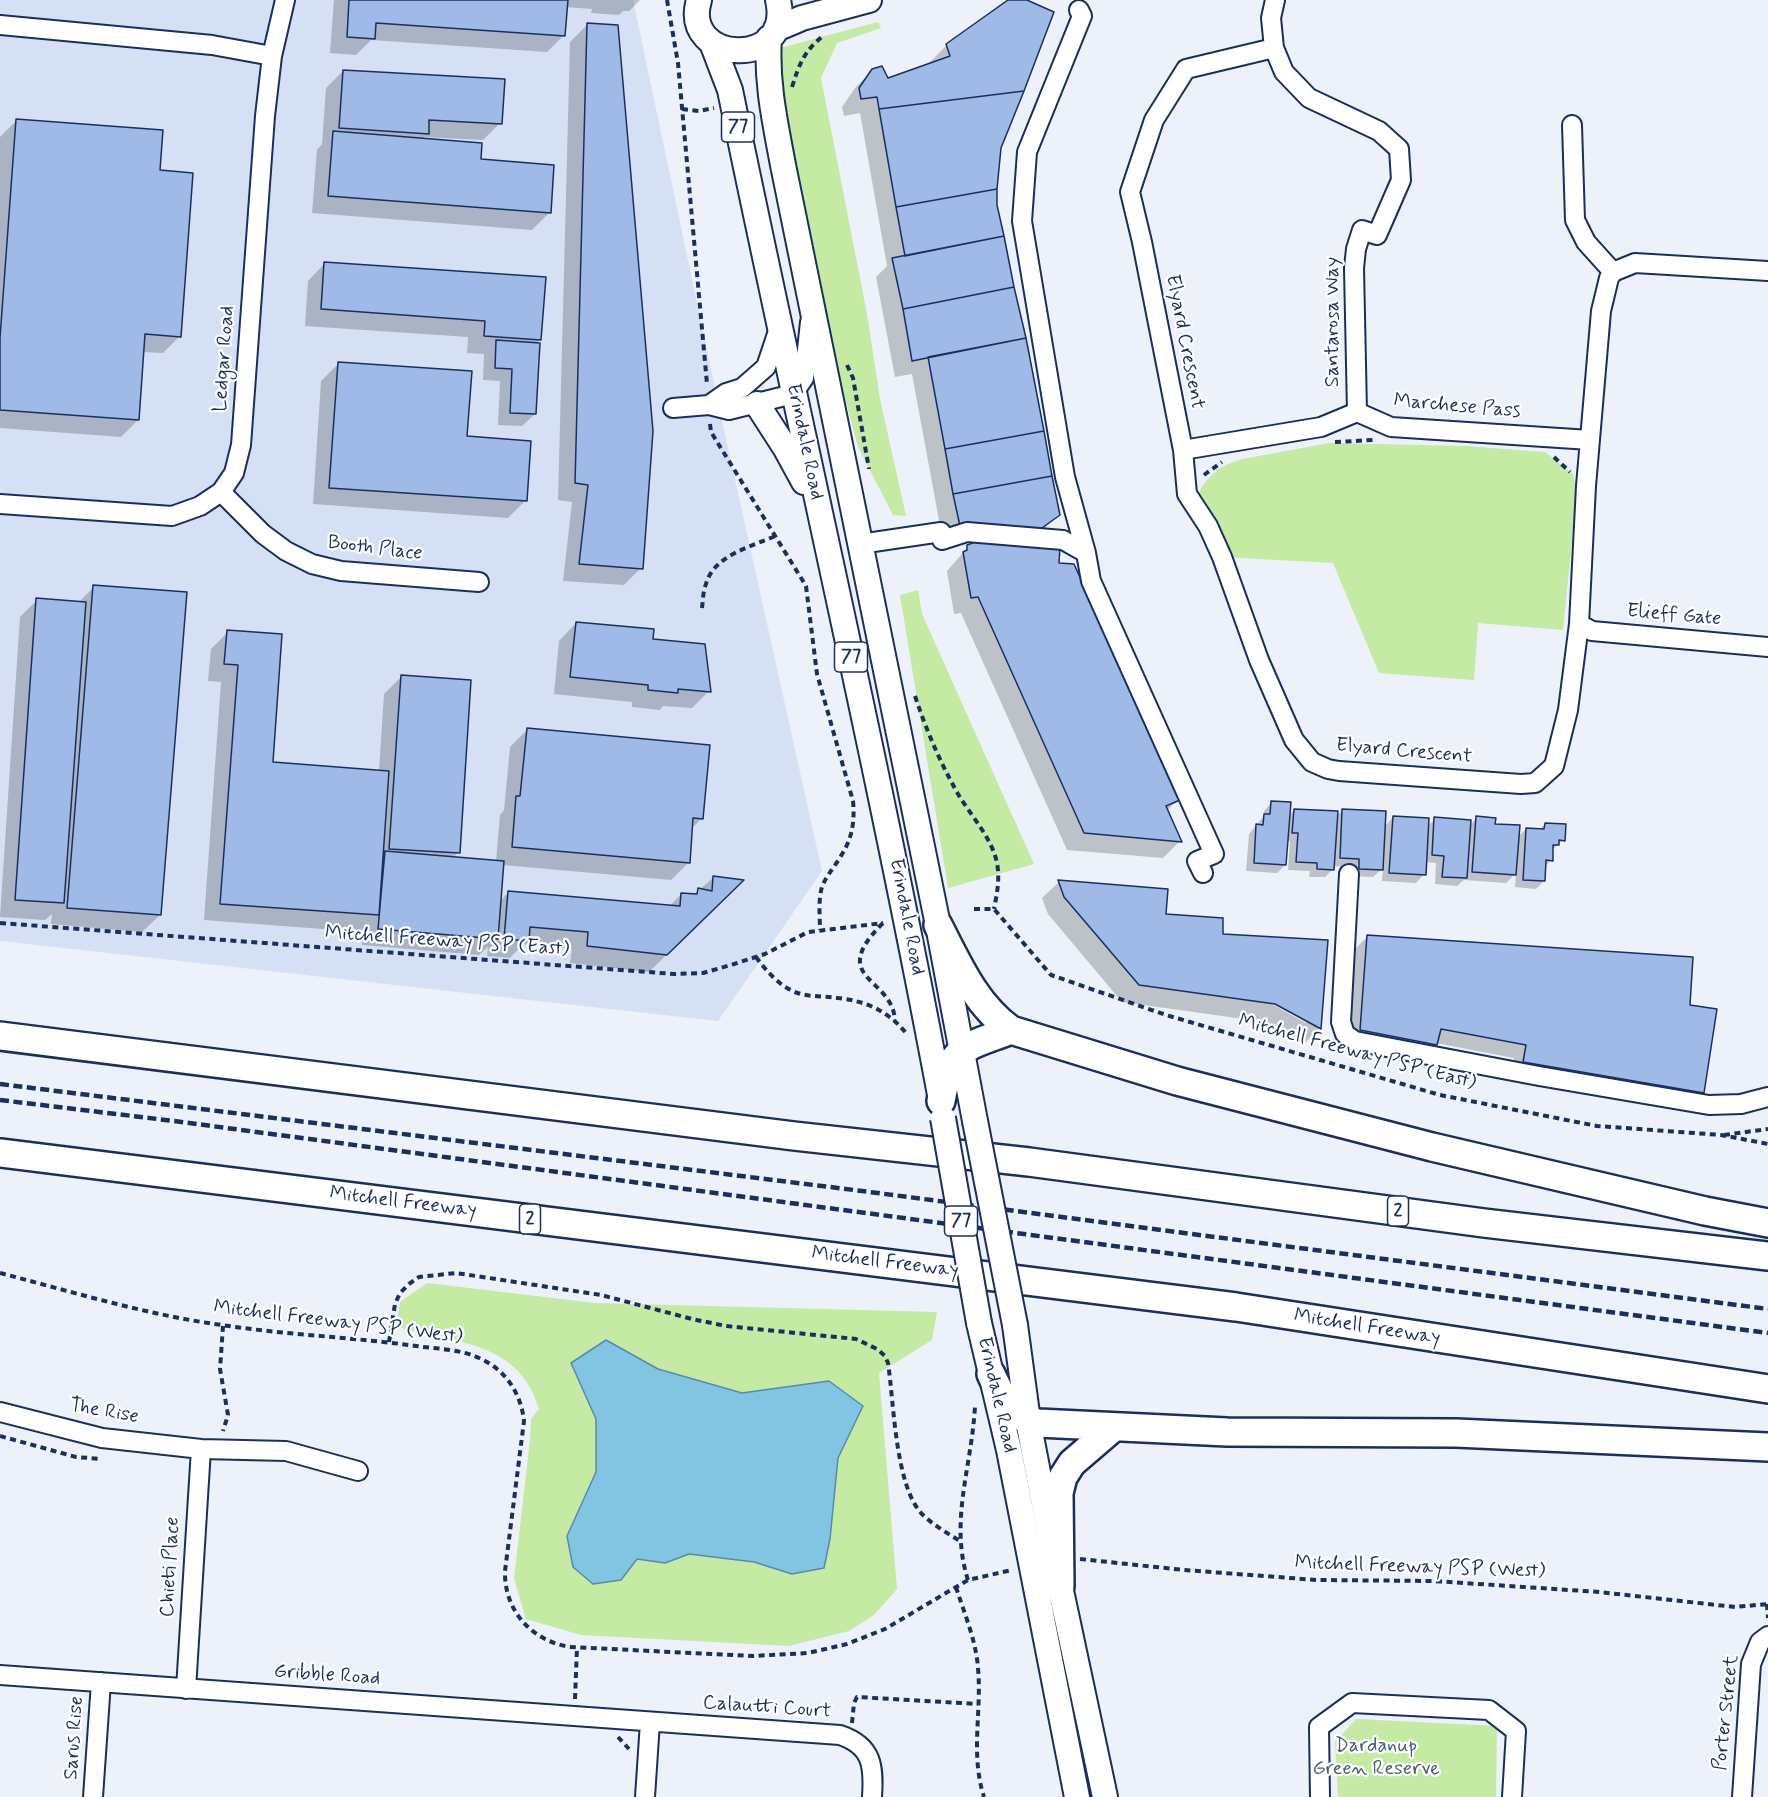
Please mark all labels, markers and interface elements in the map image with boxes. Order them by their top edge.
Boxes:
road number: 77 [722,112,754,142]
street label: Santarosa Way [1322,257,1346,387]
street label: Elyard Crescent [1159,273,1209,411]
street label: Ledgar Road [209,305,241,413]
street label: Erindale Road [780,382,828,502]
street label: Marchese Pass [1393,390,1521,424]
street label: Booth Place [326,531,424,567]
street label: Elieff Gate [1626,600,1722,632]
road number: 77 [834,642,868,672]
street label: Elyard Crescent [1335,734,1473,770]
street label: Erindale Road [883,857,929,977]
street label: Mitchell Freeway PSP (East) [324,921,570,963]
street label: Mitchell Freeway PSP (East) [1236,1010,1478,1096]
street label: Mitchell Freeway [328,1182,478,1224]
road number: 2 [1388,1196,1408,1226]
road number: 2 [520,1204,540,1234]
road number: 77 [944,1206,978,1236]
street label: Mitchell Freeway [810,1242,960,1284]
street label: Mitchell Freeway PSP (West) [212,1296,464,1350]
street label: Mitchell Freeway [1292,1305,1442,1351]
street label: Erindale Road [971,1335,1021,1455]
street label: The Rise [68,1394,140,1430]
street label: Chieti Place [156,1516,186,1618]
street label: Mitchell Freeway PSP (West) [1294,1552,1546,1584]
street label: Porter Street [1709,1654,1745,1772]
street label: Gribble Road [273,1660,381,1692]
street label: Calautti Court [702,1692,832,1724]
street label: Sarus Rise [60,1695,90,1781]
park label: Dardanup Green Reserve [1312,1735,1440,1782]

